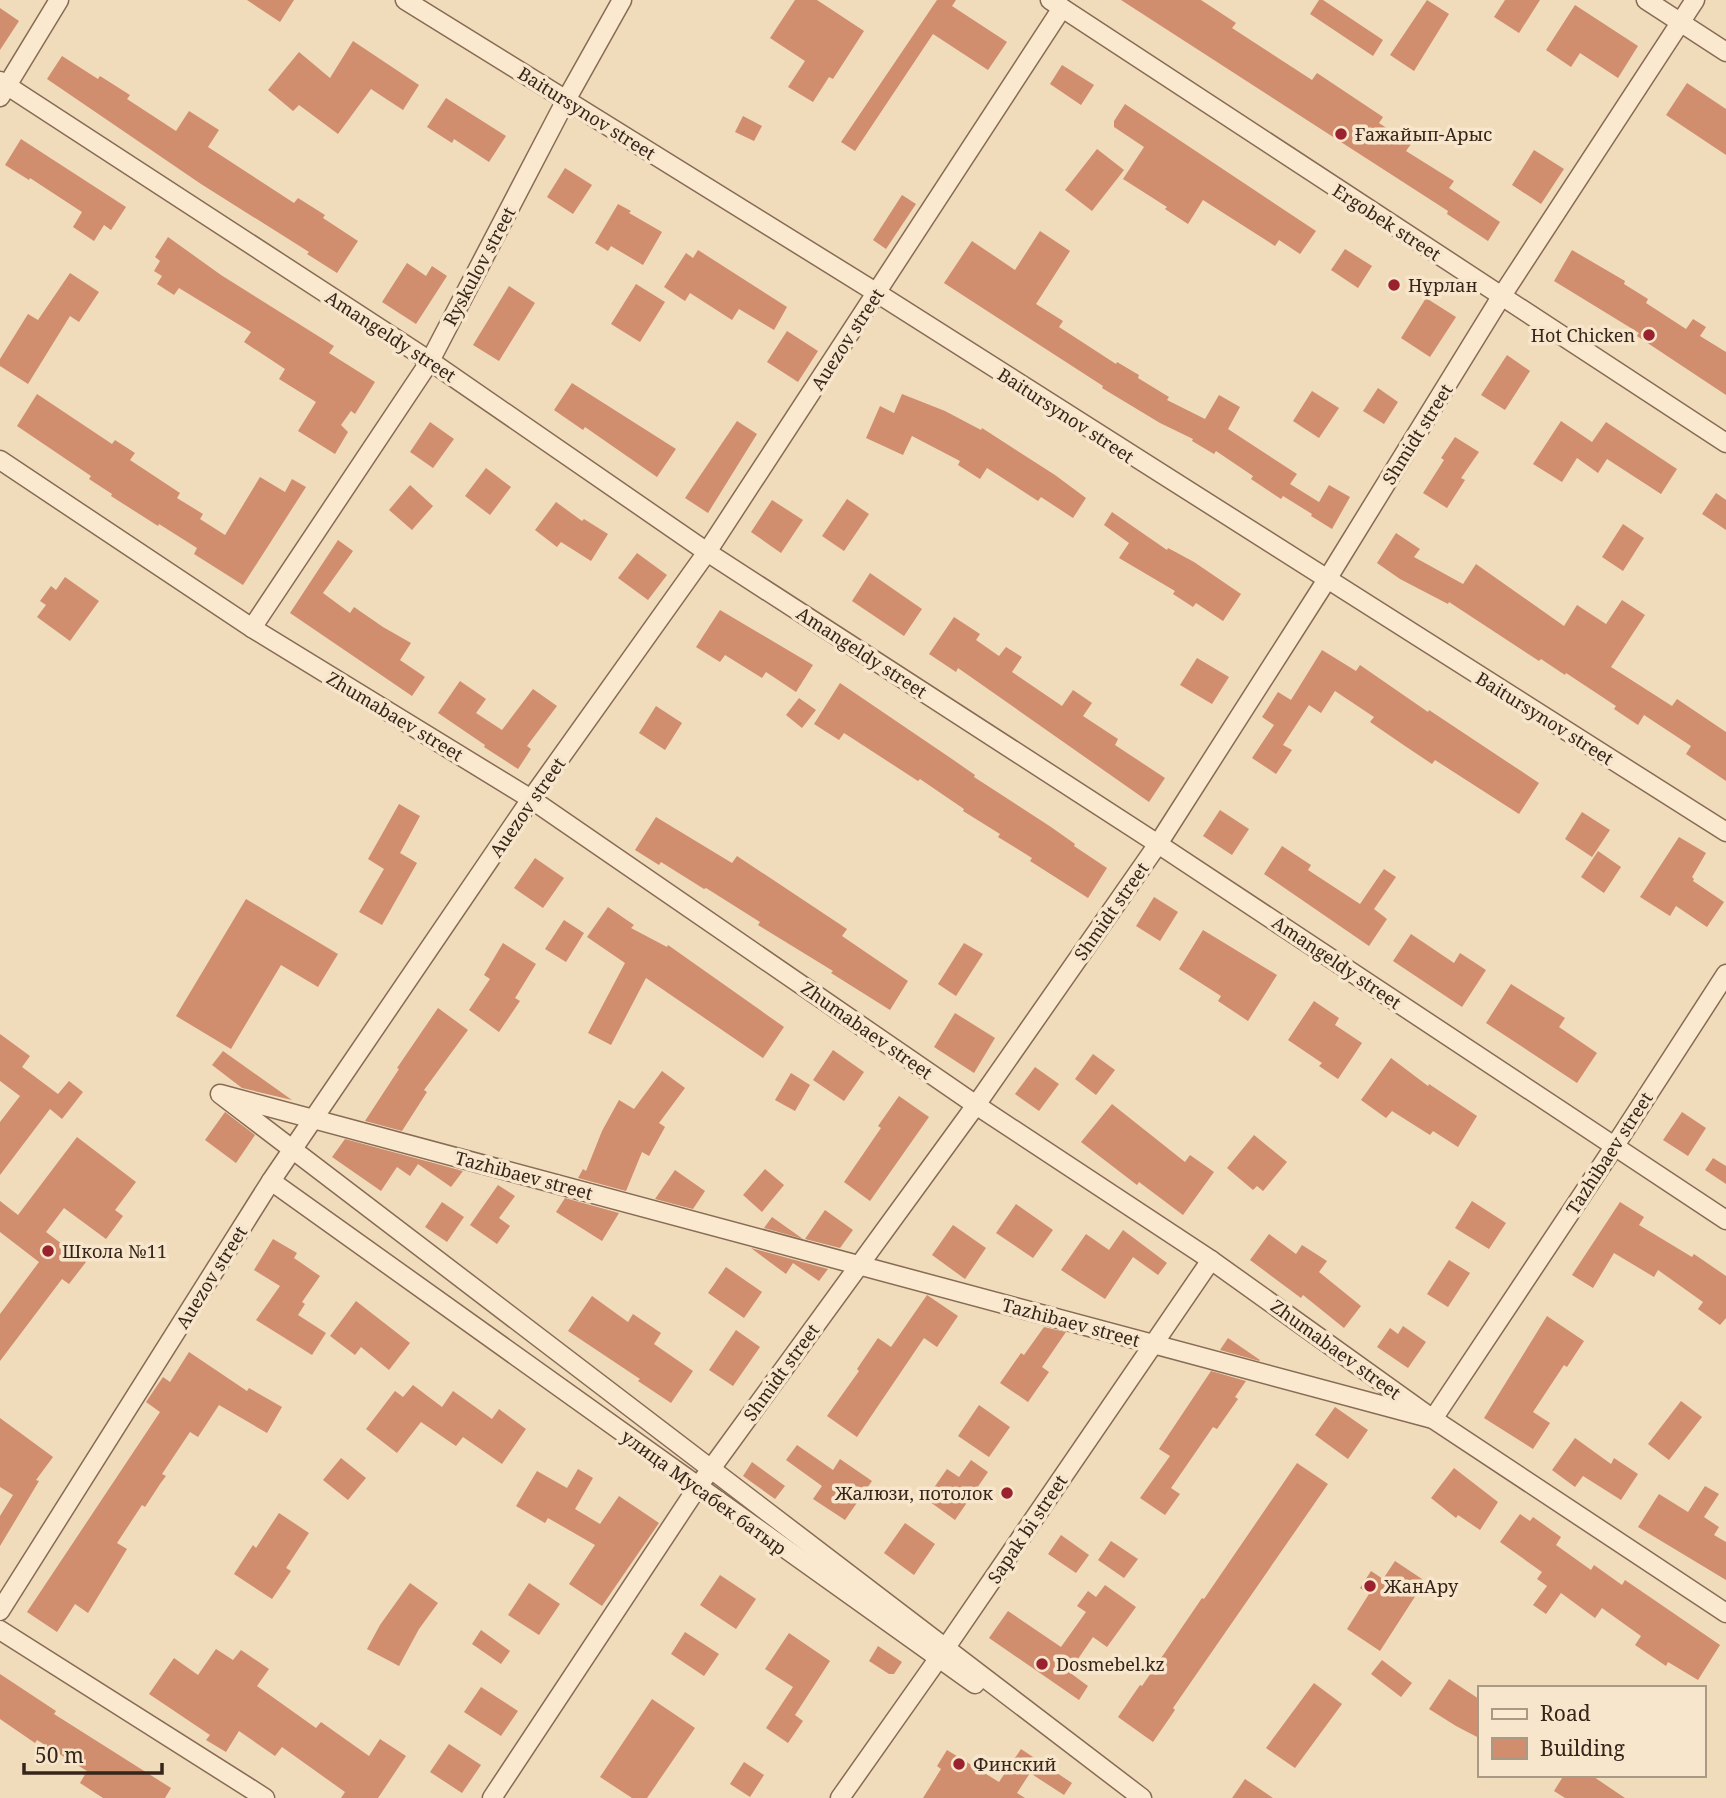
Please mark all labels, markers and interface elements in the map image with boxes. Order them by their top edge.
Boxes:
street label: Baitursynov street [514,61,660,165]
place label: Ғажайып-Арыс [1355,122,1492,146]
marker: Ғажайып-Арыс [1333,126,1349,142]
street label: Ergobek street [1328,178,1446,266]
street label: Ryskulov street [438,202,520,330]
place label: Нұрлан [1408,273,1478,297]
marker: Нұрлан [1386,277,1402,293]
street label: Auezov street [805,284,889,394]
street label: Amangeldy street [321,285,461,387]
place label: Hot Chicken [1531,323,1635,347]
marker: Hot Chicken [1641,327,1657,343]
street label: Baitursynov street [993,362,1139,468]
street label: Shmidt street [1376,379,1458,489]
street label: Amangeldy street [792,601,932,703]
street label: Zhumabaev street [322,666,468,766]
street label: Baitursynov street [1472,666,1618,770]
street label: Auezov street [484,752,570,862]
street label: Shmidt street [1068,857,1154,965]
street label: Amangeldy street [1268,910,1406,1014]
street label: Zhumabaev street [797,976,937,1084]
street label: Tazhibaev street [1560,1087,1658,1219]
street label: Tazhibaev street [453,1145,595,1205]
street label: Auezov street [170,1221,252,1333]
place label: Школа №11 [62,1239,167,1263]
marker: Школа №11 [40,1243,56,1259]
street label: Tazhibaev street [1000,1292,1142,1352]
street label: Zhumabaev street [1266,1294,1406,1404]
street label: Shmidt street [738,1319,824,1425]
street label: улица Мусабек батыр [617,1424,791,1560]
street label: Sapak bi street [982,1470,1072,1588]
place label: Жалюзи, потолок [834,1481,993,1505]
marker: Жалюзи, потолок [999,1485,1015,1501]
place label: ЖанАру [1383,1574,1459,1598]
marker: ЖанАру [1362,1578,1378,1594]
place label: Dosmebel.kz [1056,1652,1165,1676]
marker: Dosmebel.kz [1034,1656,1050,1672]
legend [1478,1686,1705,1777]
text: Road [1540,1699,1591,1727]
scale bar [24,1731,163,1775]
text: Building [1540,1734,1625,1762]
text: 50 m [35,1741,84,1769]
place label: Финский [973,1752,1056,1776]
marker: Финский [951,1756,967,1772]

